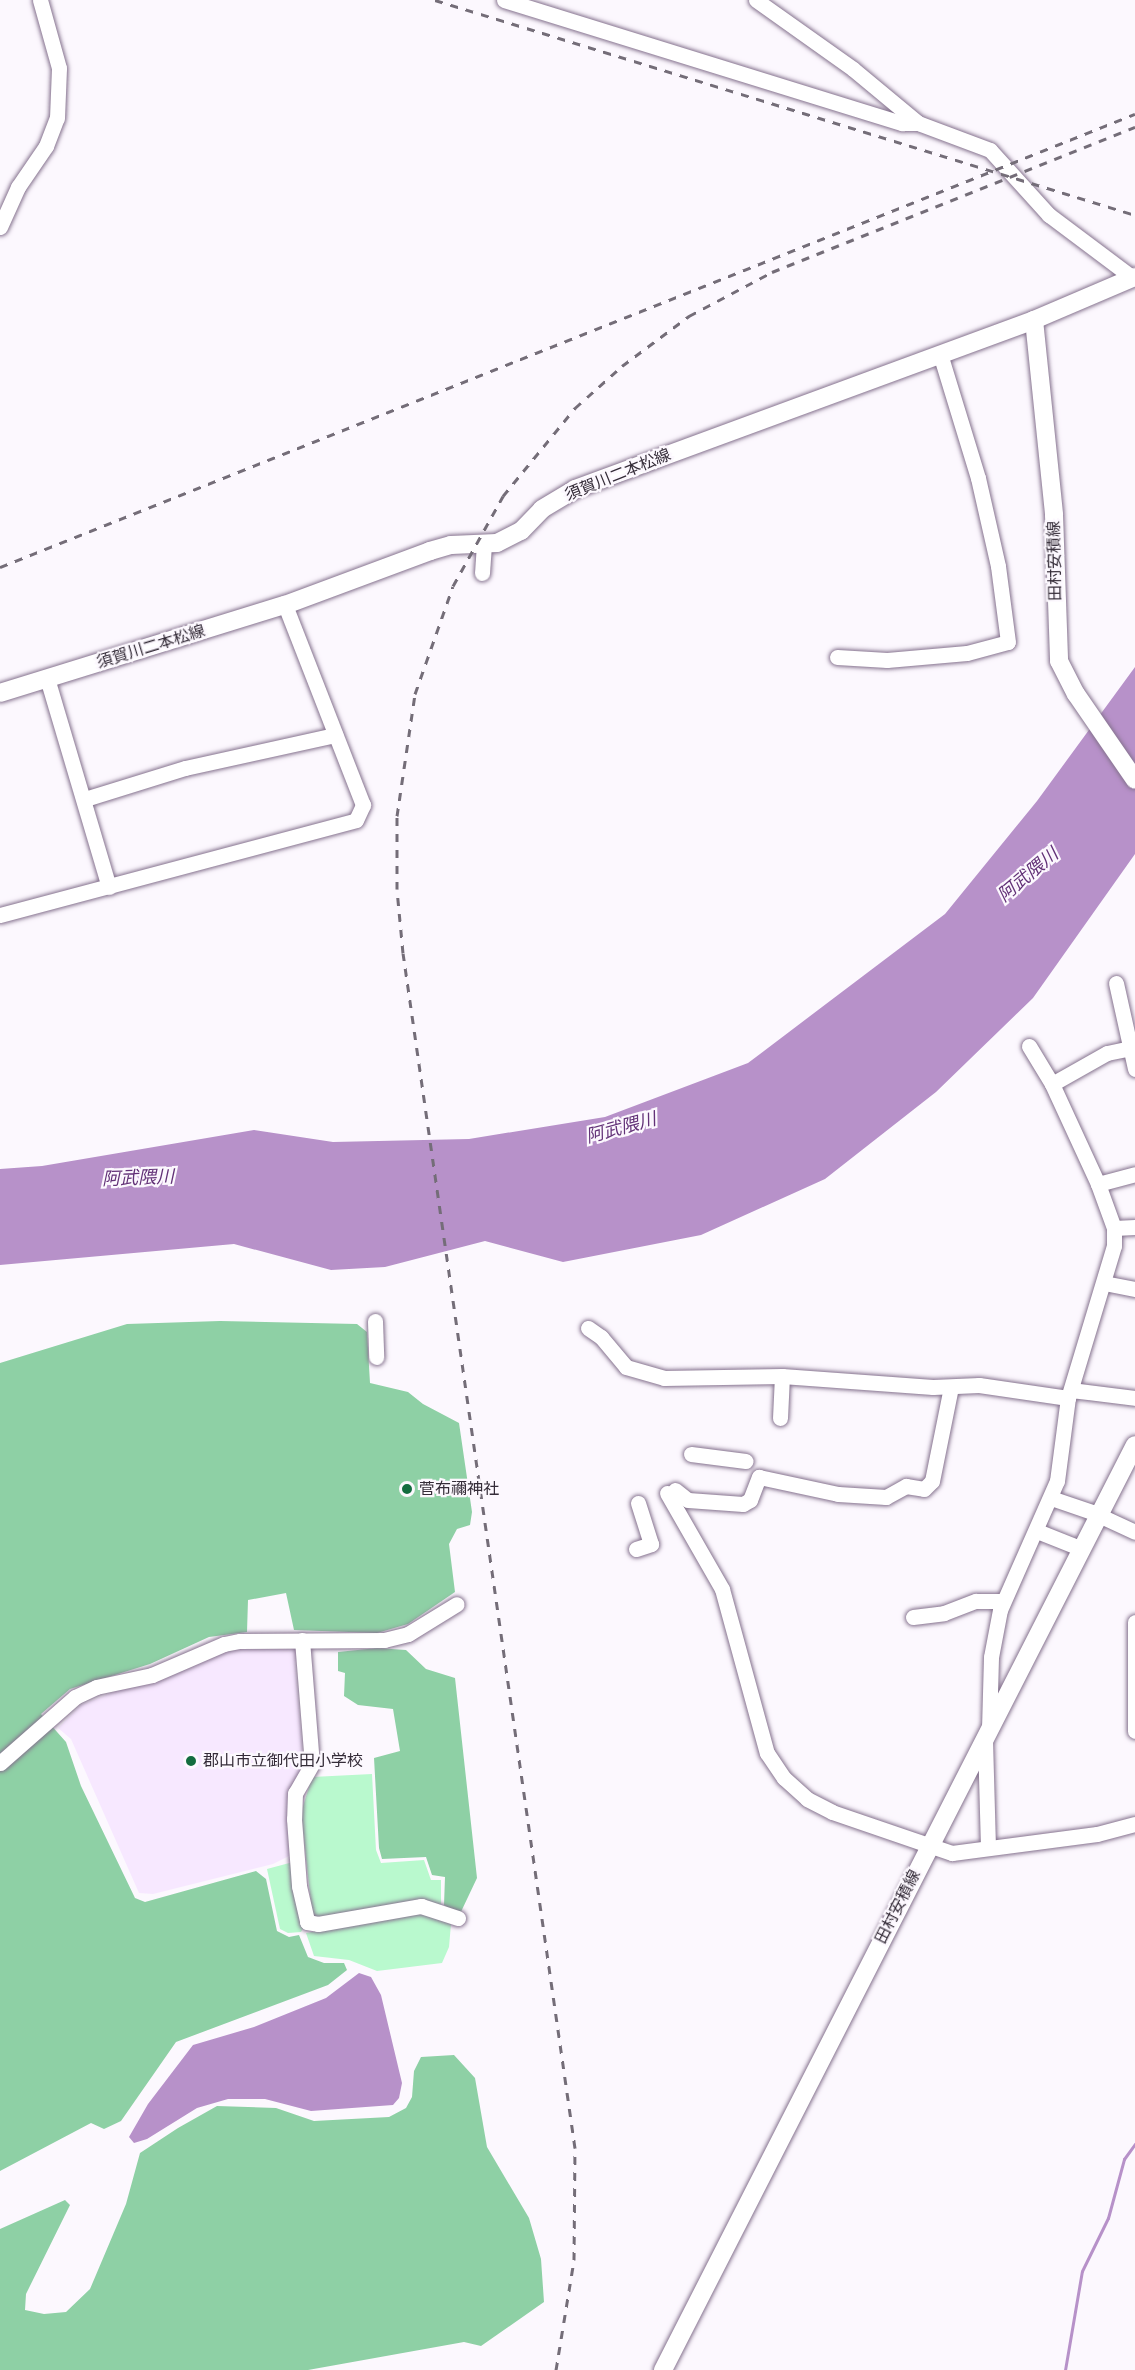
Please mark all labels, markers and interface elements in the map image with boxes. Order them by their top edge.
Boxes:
street label: 須賀川二本松線 [562,445,674,505]
street label: 田村安積線 [1045,521,1065,601]
street label: 須賀川二本松線 [95,621,207,673]
water label: 阿武隈川 [993,844,1063,906]
water label: 阿武隈川 [583,1108,659,1148]
water label: 阿武隈川 [102,1166,174,1190]
place label: 菅布禰神社 [419,1479,499,1499]
marker: 菅布禰神社 [400,1482,414,1496]
place label: 郡山市立御代田小学校 [203,1751,363,1771]
marker: 郡山市立御代田小学校 [184,1754,198,1768]
street label: 田村安積線 [871,1867,925,1947]

